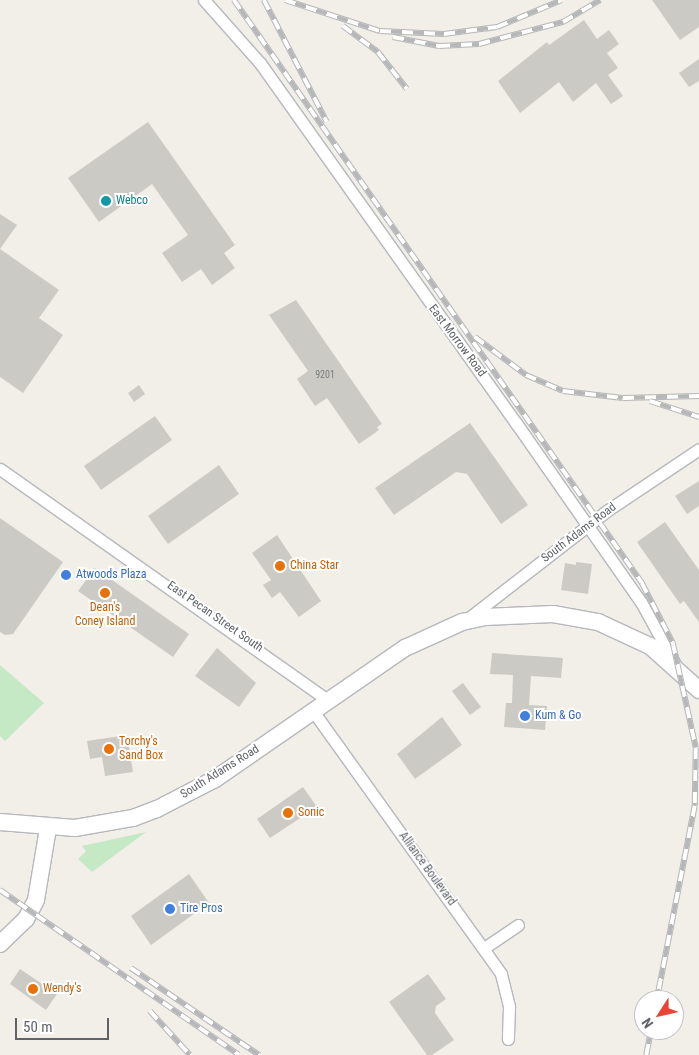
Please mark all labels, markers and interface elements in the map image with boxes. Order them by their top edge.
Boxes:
place label: Webco [116,194,148,208]
marker: Webco [100,195,112,207]
street label: East Morrow Road [425,302,489,380]
house number: 9201 [315,369,335,381]
street label: South Adams Road [539,500,619,566]
place label: China Star [290,559,339,573]
marker: China Star [274,560,286,572]
place label: Atwoods Plaza [76,568,147,582]
marker: Atwoods Plaza [60,569,72,581]
street label: East Pecan Street South [164,578,266,656]
marker: Dean's Coney Island [99,587,111,599]
place label: Dean's Coney Island [75,601,135,629]
place label: Kum & Go [535,709,581,723]
marker: Kum & Go [519,710,531,722]
place label: Torchy's Sand Box [119,735,163,763]
street label: South Adams Road [178,742,262,802]
marker: Torchy's Sand Box [103,743,115,755]
place label: Sonic [298,806,324,820]
marker: Sonic [282,807,294,819]
street label: Alliance Boulevard [395,829,459,909]
place label: Tire Pros [180,902,223,916]
marker: Tire Pros [164,903,176,915]
place label: Wendy's [43,982,82,996]
marker: Wendy's [27,983,39,995]
north arrow [634,990,684,1040]
scale bar [18,1008,111,1040]
text: N [639,1015,657,1031]
text: 50 m [23,1018,53,1036]

